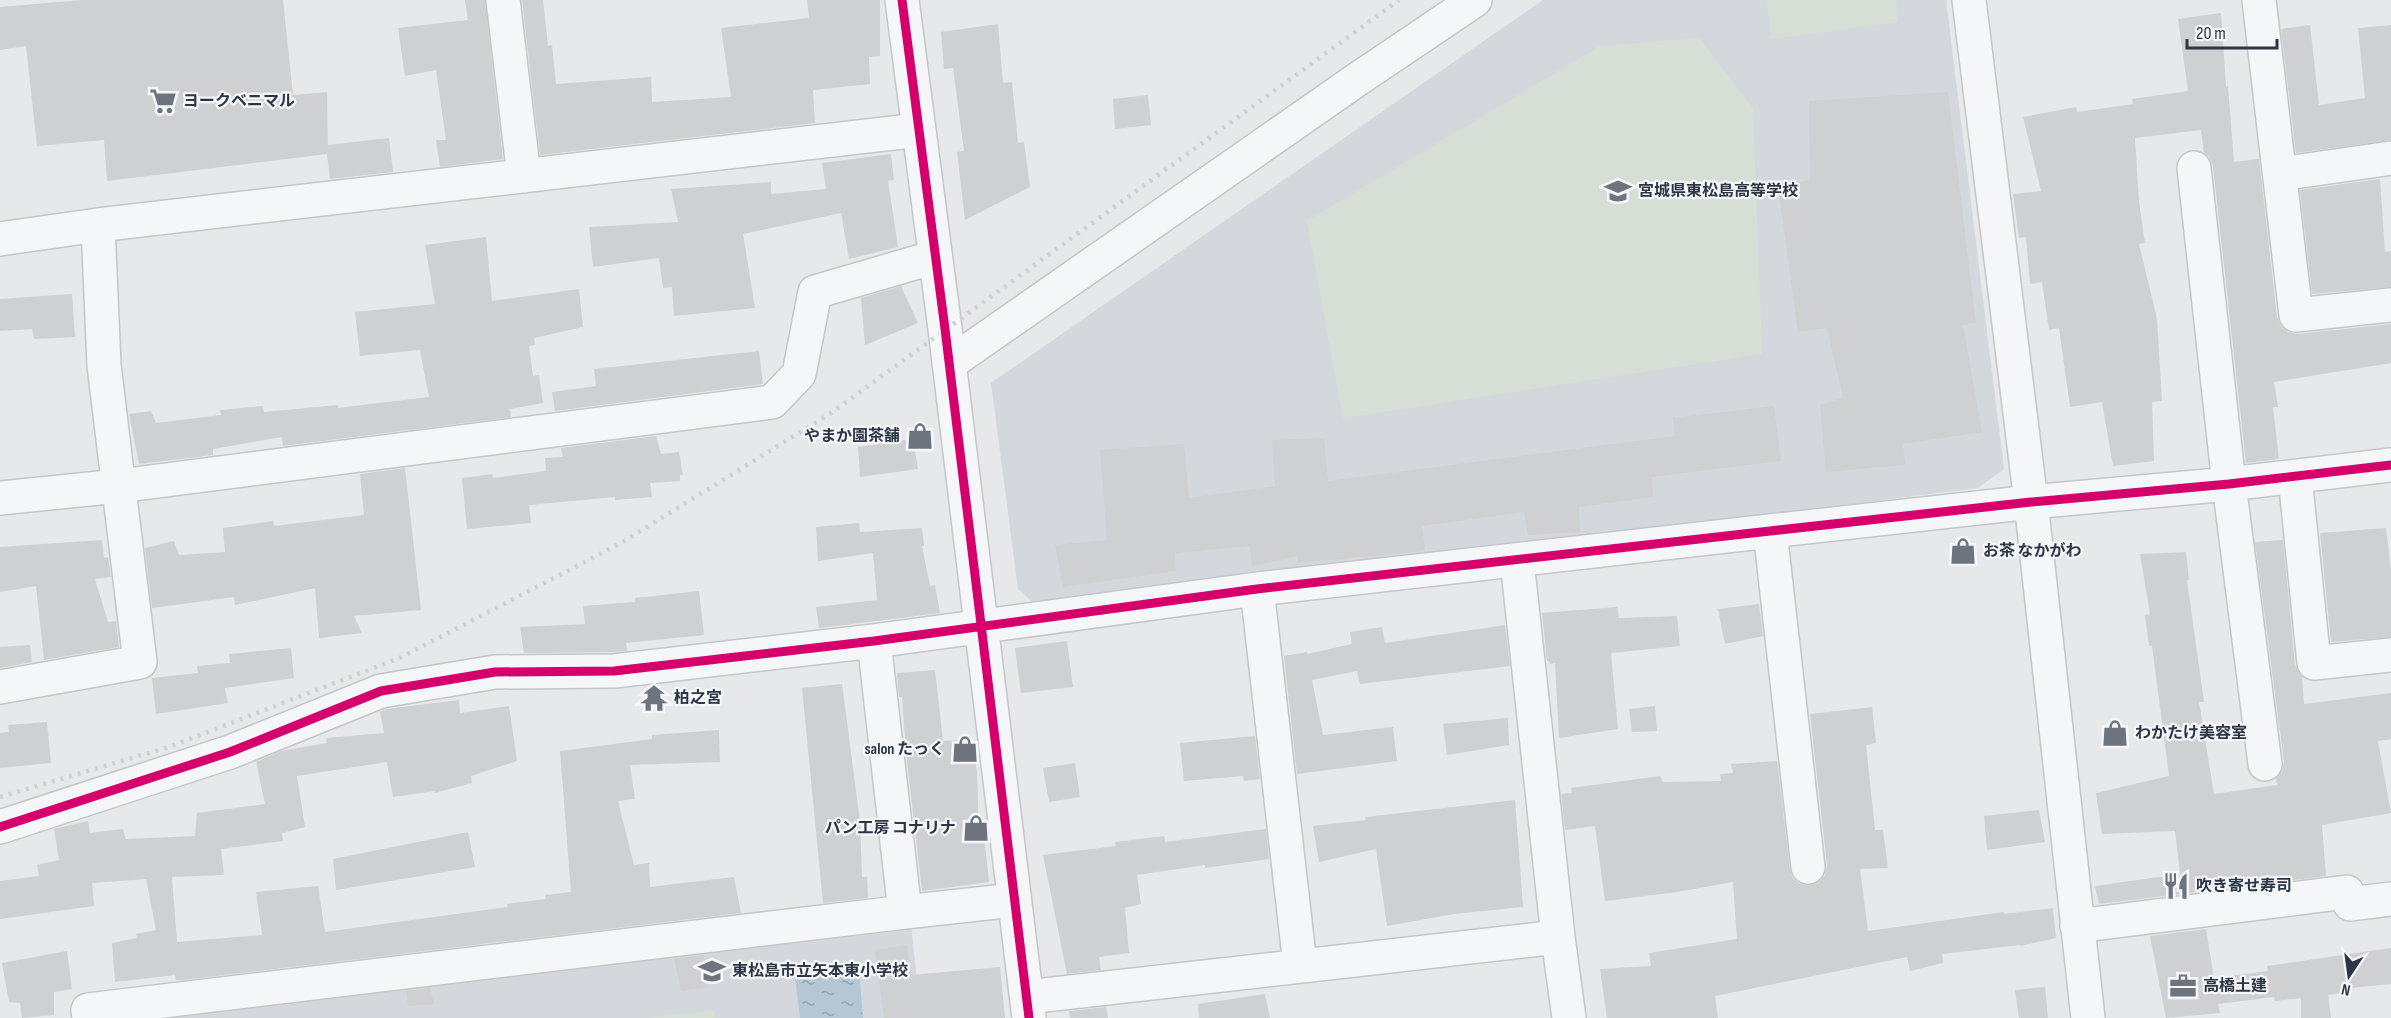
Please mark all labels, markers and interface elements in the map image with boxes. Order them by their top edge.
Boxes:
scale bar [2187,12,2277,50]
text: 20 m [2196,23,2226,44]
supermarket icon: ヨークベニマル [148,86,178,116]
place label: ヨークベニマル [183,92,295,111]
school or university icon: 宮城県東松島高等学校 [1603,176,1633,206]
place label: 宮城県東松島高等学校 [1638,181,1798,201]
shop icon: やまか園茶舗 [905,421,935,451]
place label: やまか園茶舗 [804,427,900,446]
shop icon: お茶 なかがわ [1948,536,1978,566]
place label: お茶 なかがわ [1983,542,2082,561]
temple icon: 柏之宮 [639,683,669,713]
place label: 柏之宮 [674,689,722,708]
shop icon: わかたけ美容室 [2100,718,2130,748]
place label: わかたけ美容室 [2135,724,2247,743]
shop icon: salon たっく [950,734,980,764]
place label: salon たっく [864,740,945,759]
shop icon: パン工房 コナリナ [961,813,991,843]
place label: パン工房 コナリナ [825,819,956,838]
restaurant icon: 吹き寄せ寿司 [2161,871,2191,901]
place label: 吹き寄せ寿司 [2196,877,2292,896]
north arrow [2319,946,2379,1006]
school or university icon: 東松島市立矢本東小学校 [697,956,727,986]
place label: 東松島市立矢本東小学校 [732,962,908,981]
office icon: 高橋土建 [2168,971,2198,1001]
place label: 高橋土建 [2203,977,2267,996]
text: N [2340,979,2352,999]

